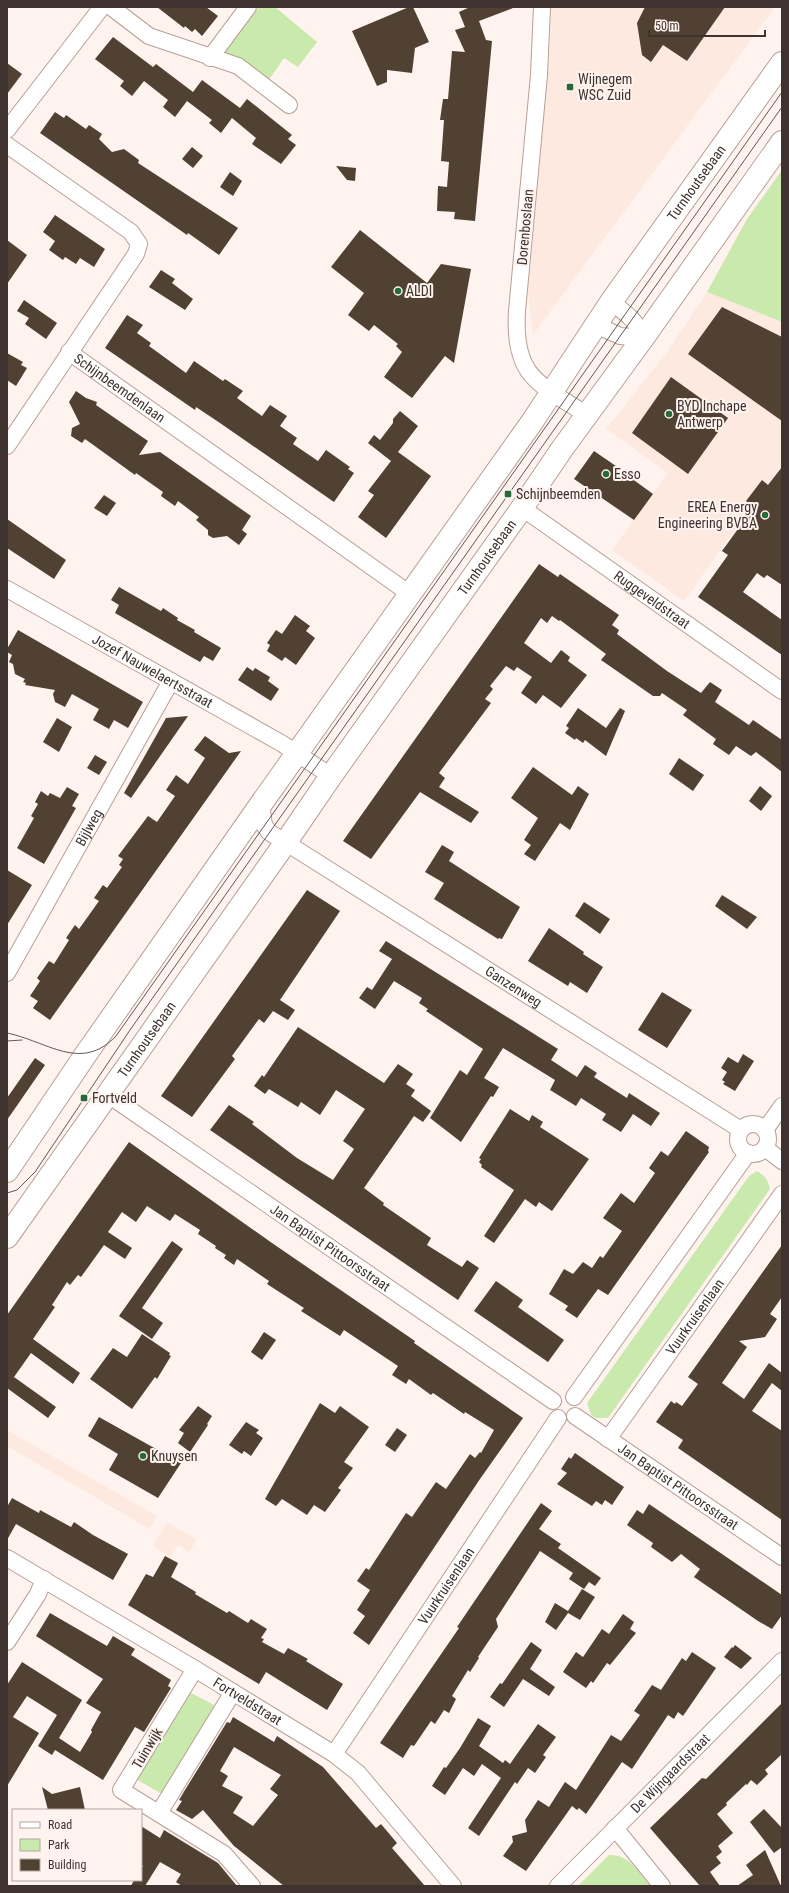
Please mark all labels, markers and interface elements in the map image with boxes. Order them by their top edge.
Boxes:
scale bar [649,12,765,38]
text: 50 m [655,19,679,33]
place label: Wijnegem WSC Zuid [578,71,632,103]
marker: Wijnegem WSC Zuid [565,82,575,92]
street label: Turnhoutsebaan [664,142,729,224]
street label: Dorenboslaan [514,188,536,266]
place label: ALDI [406,283,432,299]
marker: ALDI [393,286,403,296]
street label: Schijnbeemdenlaan [71,350,168,426]
place label: BYD Inchape Antwerp [677,398,747,430]
marker: BYD Inchape Antwerp [664,409,674,419]
place label: Esso [614,466,641,482]
marker: Esso [601,469,611,479]
place label: Schijnbeemden [516,486,600,502]
marker: Schijnbeemden [503,489,513,499]
place label: EREA Energy Engineering BVBA [658,499,757,531]
marker: EREA Energy Engineering BVBA [760,510,770,520]
street label: Turnhoutsebaan [454,516,519,598]
street label: Ruggeveldstraat [611,567,693,632]
street label: Jozef Nauwelaertsstraat [90,631,216,711]
street label: Bijlweg [72,806,106,849]
street label: Ganzenweg [482,963,545,1010]
street label: Turnhoutsebaan [114,998,179,1080]
place label: Fortveld [92,1090,137,1106]
marker: Fortveld [79,1093,89,1103]
street label: Jan Baptist Pittoorsstraat [267,1201,393,1294]
street label: Vuurkruisenlaan [662,1276,727,1358]
street label: Jan Baptist Pittoorsstraat [615,1440,741,1533]
place label: Knuysen [151,1448,198,1464]
marker: Knuysen [138,1451,148,1461]
street label: Vuurkruisenlaan [415,1544,477,1627]
street label: Fortveldstraat [211,1674,285,1728]
street label: Tuinwijk [129,1724,166,1771]
street label: De Wijngaardstraat [627,1730,713,1816]
legend [12,1809,142,1881]
text: Road [48,1818,72,1832]
text: Park [48,1838,70,1852]
text: Building [48,1858,86,1872]

